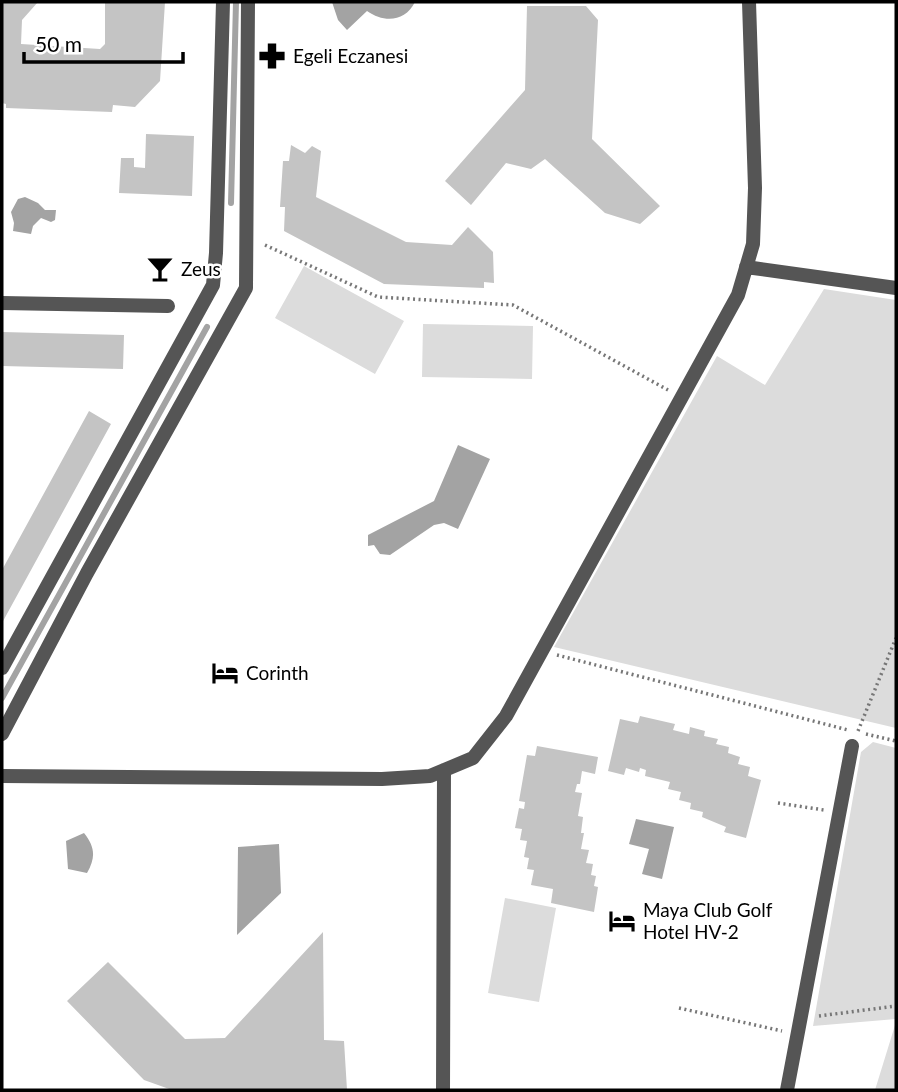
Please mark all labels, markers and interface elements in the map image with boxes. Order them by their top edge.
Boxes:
scale bar [24,21,184,65]
text: 50 m [35,31,82,56]
pharmacy icon: Egeli Eczanesi [257,41,287,71]
place label: Egeli Eczanesi [293,44,408,67]
bar icon: Zeus [145,254,175,284]
place label: Zeus [181,257,221,280]
hotel icon: Corinth [210,658,240,688]
place label: Corinth [246,661,309,684]
place label: Maya Club Golf Hotel HV-2 [643,898,773,943]
hotel icon: Maya Club Golf Hotel HV-2 [607,906,637,936]

